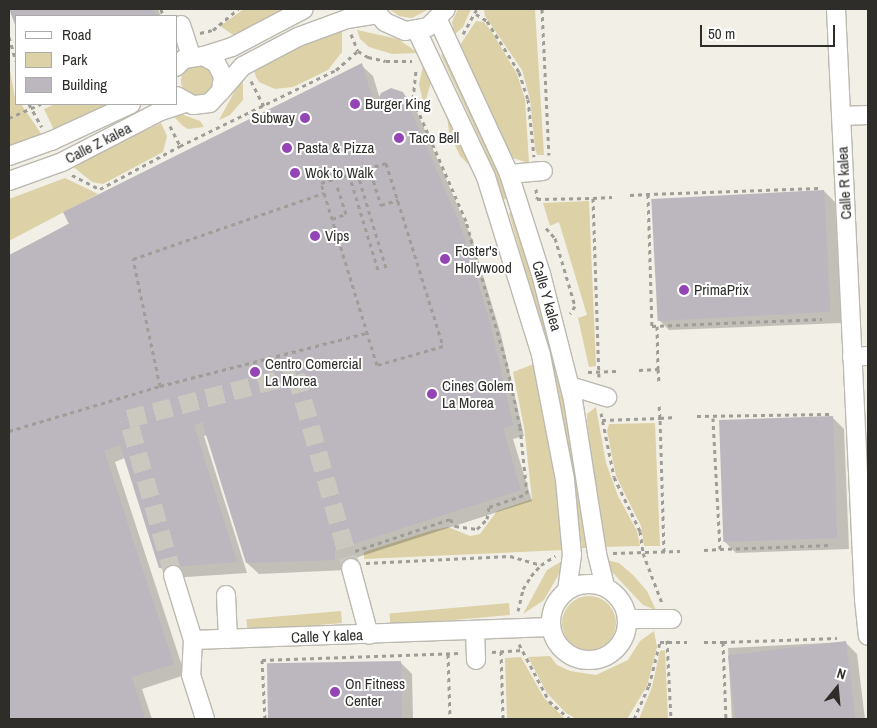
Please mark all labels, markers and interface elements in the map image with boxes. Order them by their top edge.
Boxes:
legend [15,15,178,105]
scale bar [702,15,837,47]
text: 50 m [708,23,735,44]
text: Road [62,24,91,45]
text: Park [62,49,87,70]
text: Building [62,74,107,95]
place label: Burger King [365,95,431,113]
marker: Burger King [349,98,361,110]
place label: Subway [251,109,295,127]
marker: Subway [299,112,311,124]
street label: Calle Z kalea [62,119,134,167]
place label: Taco Bell [409,129,459,147]
marker: Taco Bell [393,132,405,144]
place label: Pasta & Pizza [297,139,374,157]
marker: Pasta & Pizza [281,142,293,154]
street label: Calle R kalea [833,146,855,220]
place label: Wok to Walk [305,164,373,182]
marker: Wok to Walk [289,167,301,179]
place label: Vips [325,227,349,245]
marker: Vips [309,230,321,242]
place label: Foster's Hollywood [455,241,512,276]
marker: Foster's Hollywood [439,253,451,265]
street label: Calle Y kalea [528,259,566,333]
place label: PrimaPrix [694,281,749,299]
marker: PrimaPrix [678,284,690,296]
place label: Centro Comercial La Morea [265,354,361,389]
marker: Centro Comercial La Morea [249,366,261,378]
place label: Cines Golem La Morea [442,376,514,411]
marker: Cines Golem La Morea [426,388,438,400]
street label: Calle Y kalea [290,626,364,646]
north arrow [812,663,862,713]
text: N [835,664,848,683]
place label: On Fitness Center [345,674,405,709]
marker: On Fitness Center [329,686,341,698]

